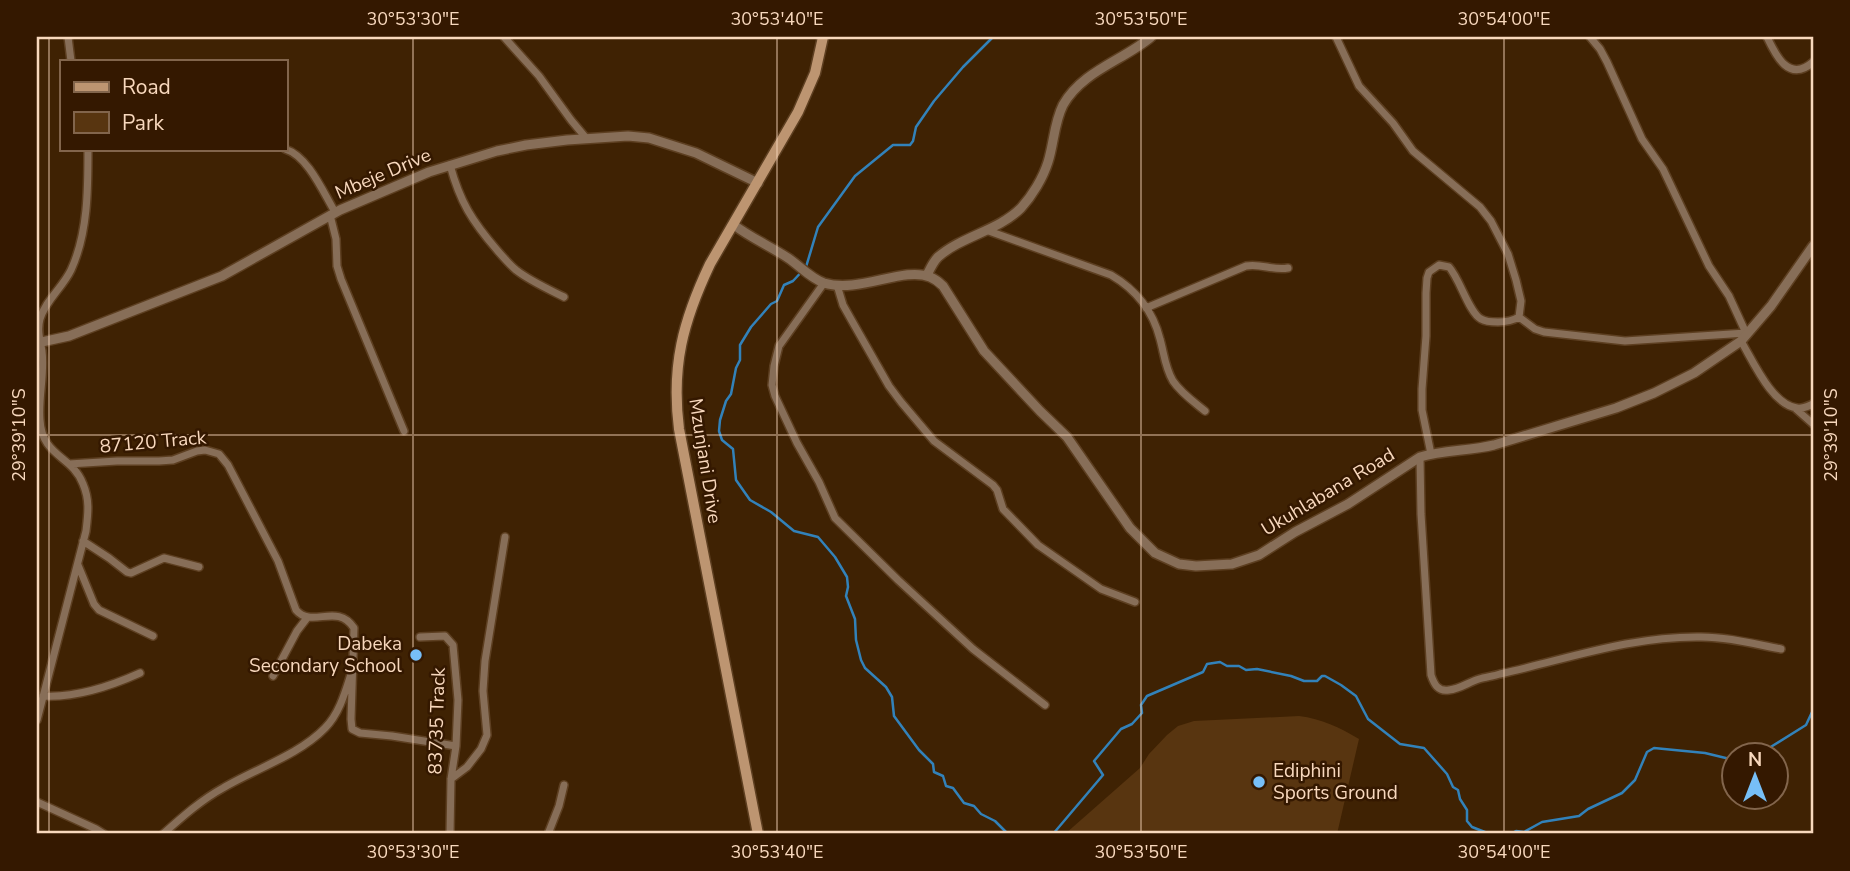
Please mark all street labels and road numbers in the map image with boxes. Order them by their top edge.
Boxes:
street label: Mbeje Drive [331,142,435,206]
street label: Mzunjani Drive [682,397,728,525]
street label: 87120 Track [99,424,208,460]
street label: Ukuhlabana Road [1256,442,1400,542]
street label: 83735 Track [422,667,452,775]

